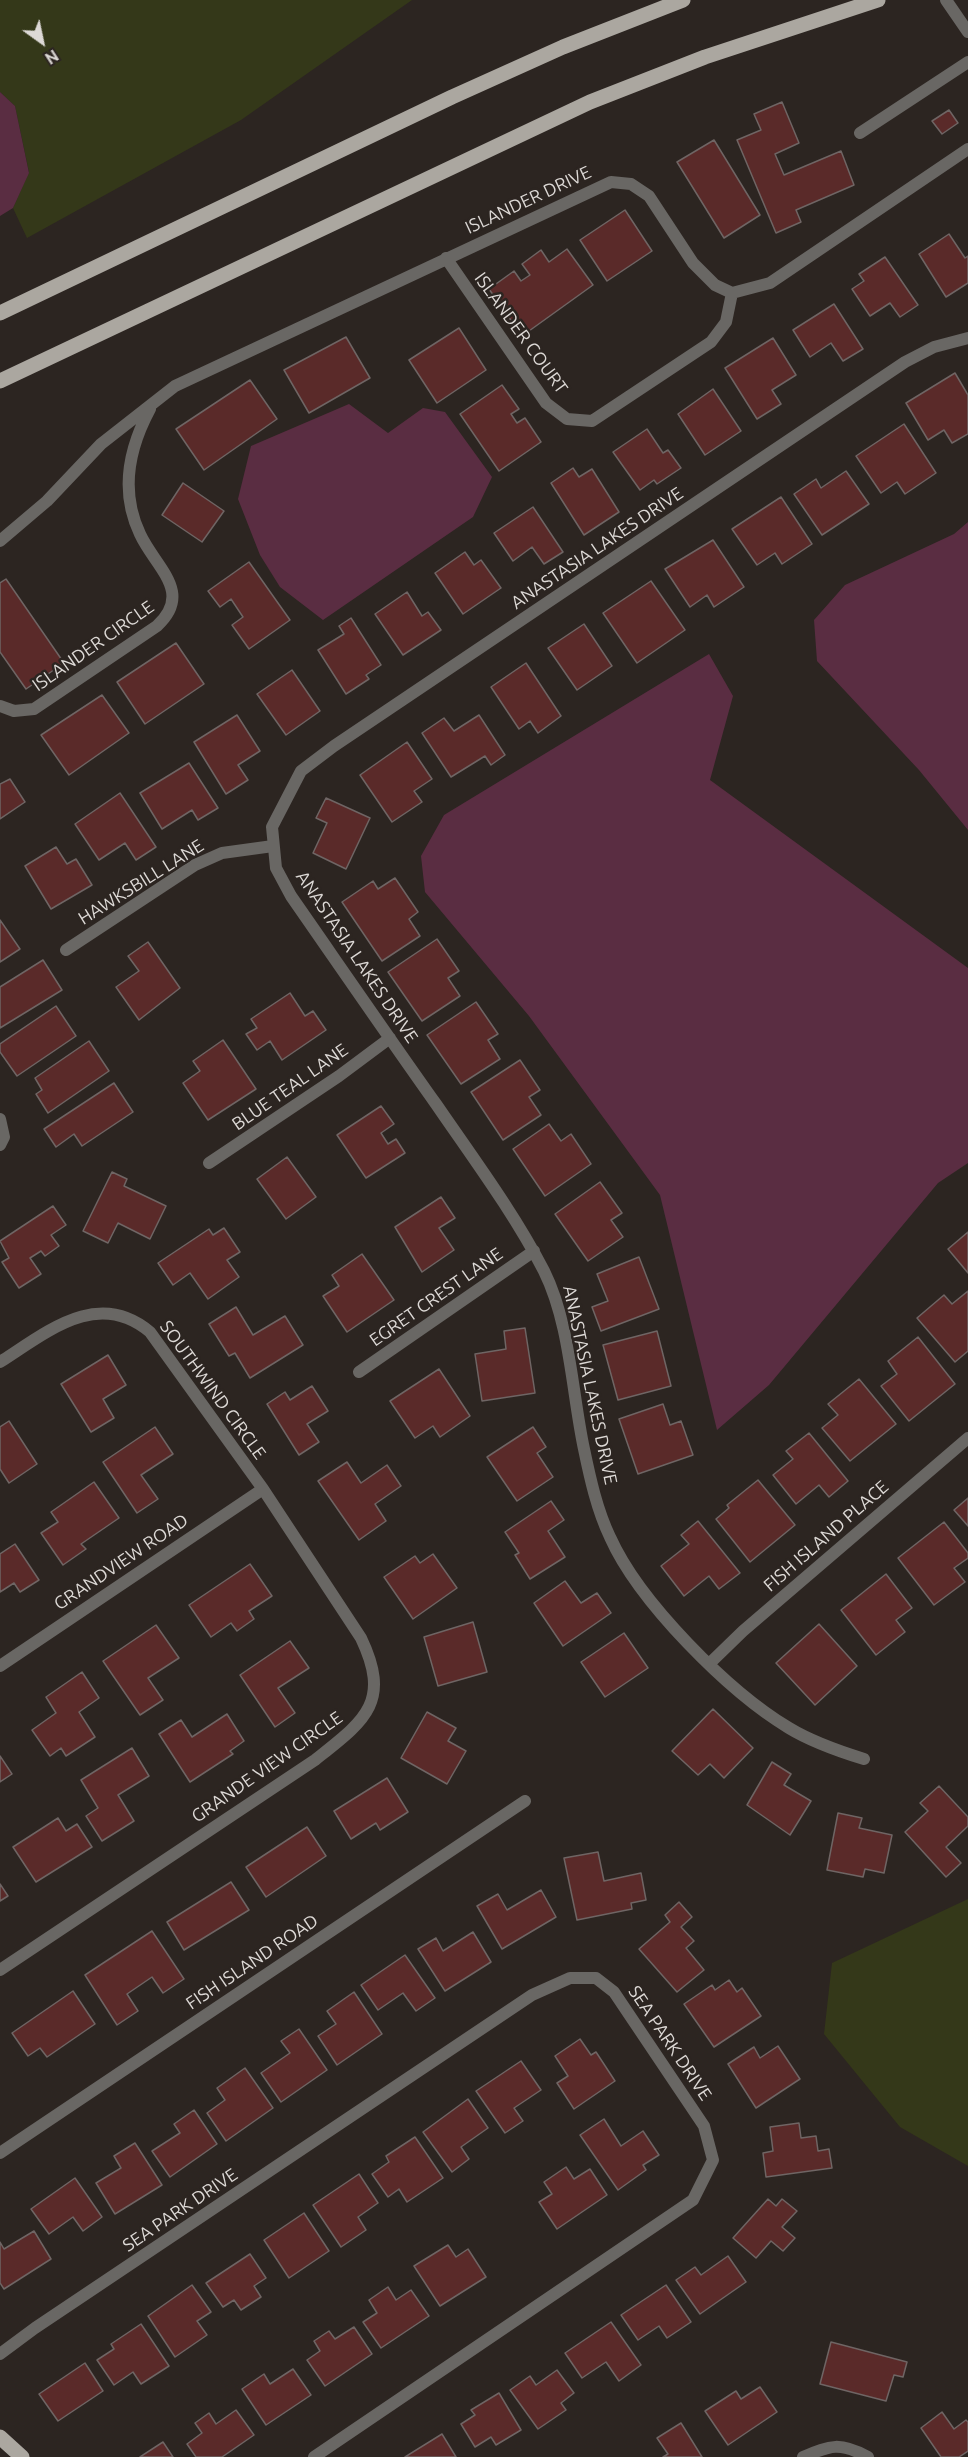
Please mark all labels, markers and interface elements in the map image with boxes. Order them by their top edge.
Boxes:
north arrow [12,12,72,72]
text: N [42,46,62,68]
street label: ISLANDER DRIVE [462,161,594,239]
street label: ISLANDER COURT [470,268,572,398]
street label: ANASTASIA LAKES DRIVE [507,482,687,614]
street label: ISLANDER CIRCLE [28,596,158,696]
street label: HAWKSBILL LANE [74,835,208,929]
street label: ANASTASIA LAKES DRIVE [291,867,423,1047]
street label: BLUE TEAL LANE [228,1039,352,1135]
street label: EGRET CREST LANE [365,1243,507,1351]
street label: ANASTASIA LAKES DRIVE [558,1284,622,1486]
street label: SOUTHWIND CIRCLE [155,1316,271,1464]
street label: FISH ISLAND PLACE [759,1476,893,1596]
street label: GRANDVIEW ROAD [50,1509,192,1615]
street label: GRANDE VIEW CIRCLE [187,1707,347,1827]
street label: FISH ISLAND ROAD [182,1910,322,2014]
street label: SEA PARK DRIVE [624,1982,716,2104]
street label: SEA PARK DRIVE [119,2164,241,2256]

